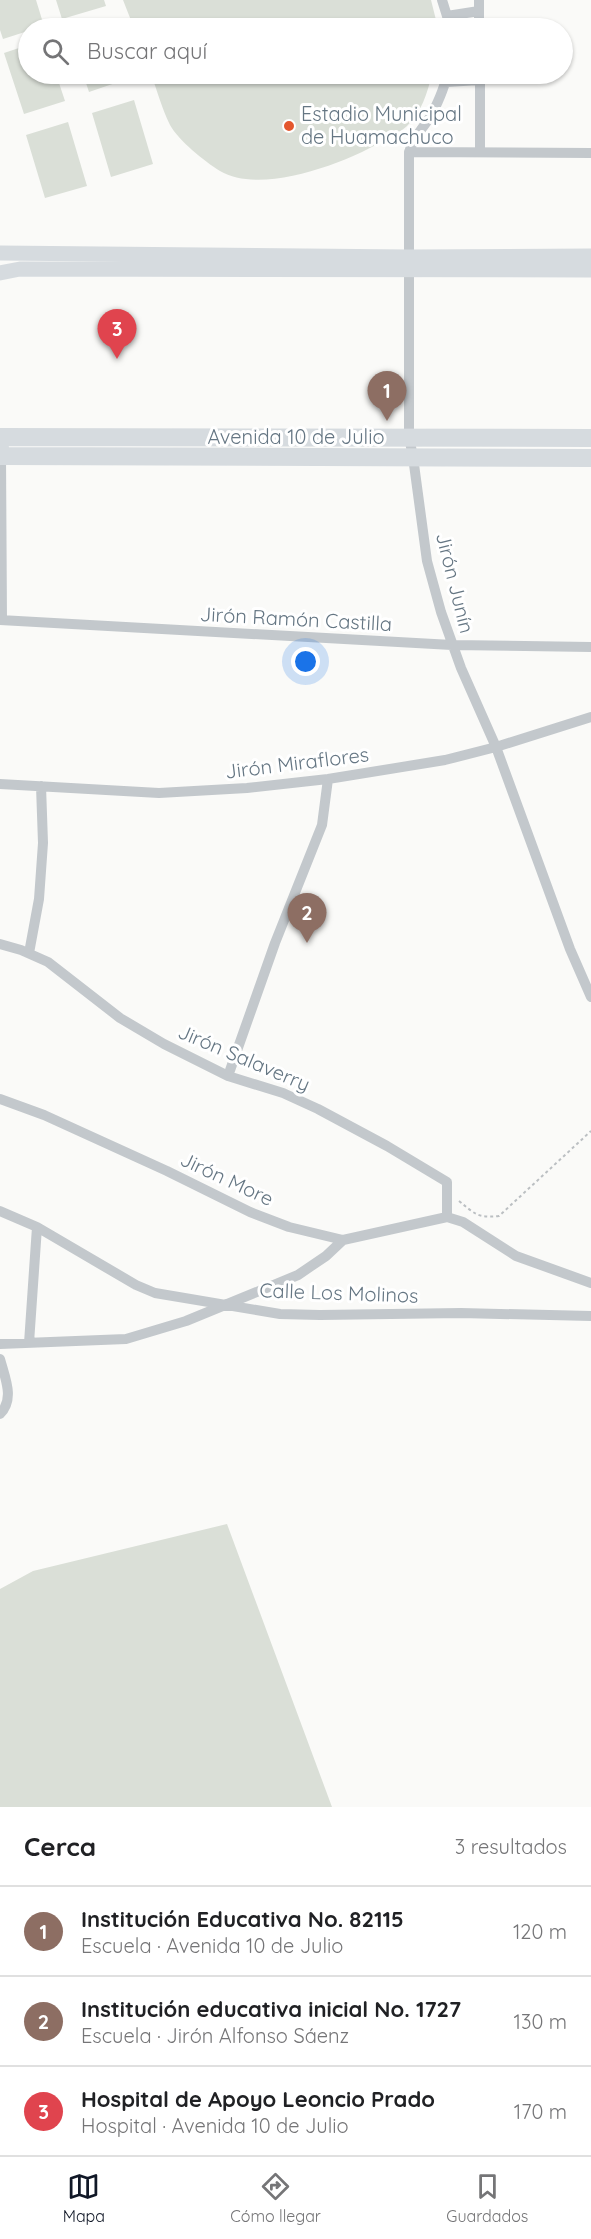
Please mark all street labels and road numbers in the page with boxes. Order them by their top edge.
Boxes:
street label: Avenida 10 de Julio [207,424,385,449]
street label: Jirón Junín [431,530,480,636]
street label: Jirón Ramón Castilla [199,601,393,636]
street label: Jirón Miraflores [224,741,370,784]
street label: Jirón Salaverry [174,1019,314,1097]
street label: Jirón More [177,1146,278,1211]
street label: Calle Los Molinos [259,1277,419,1308]

